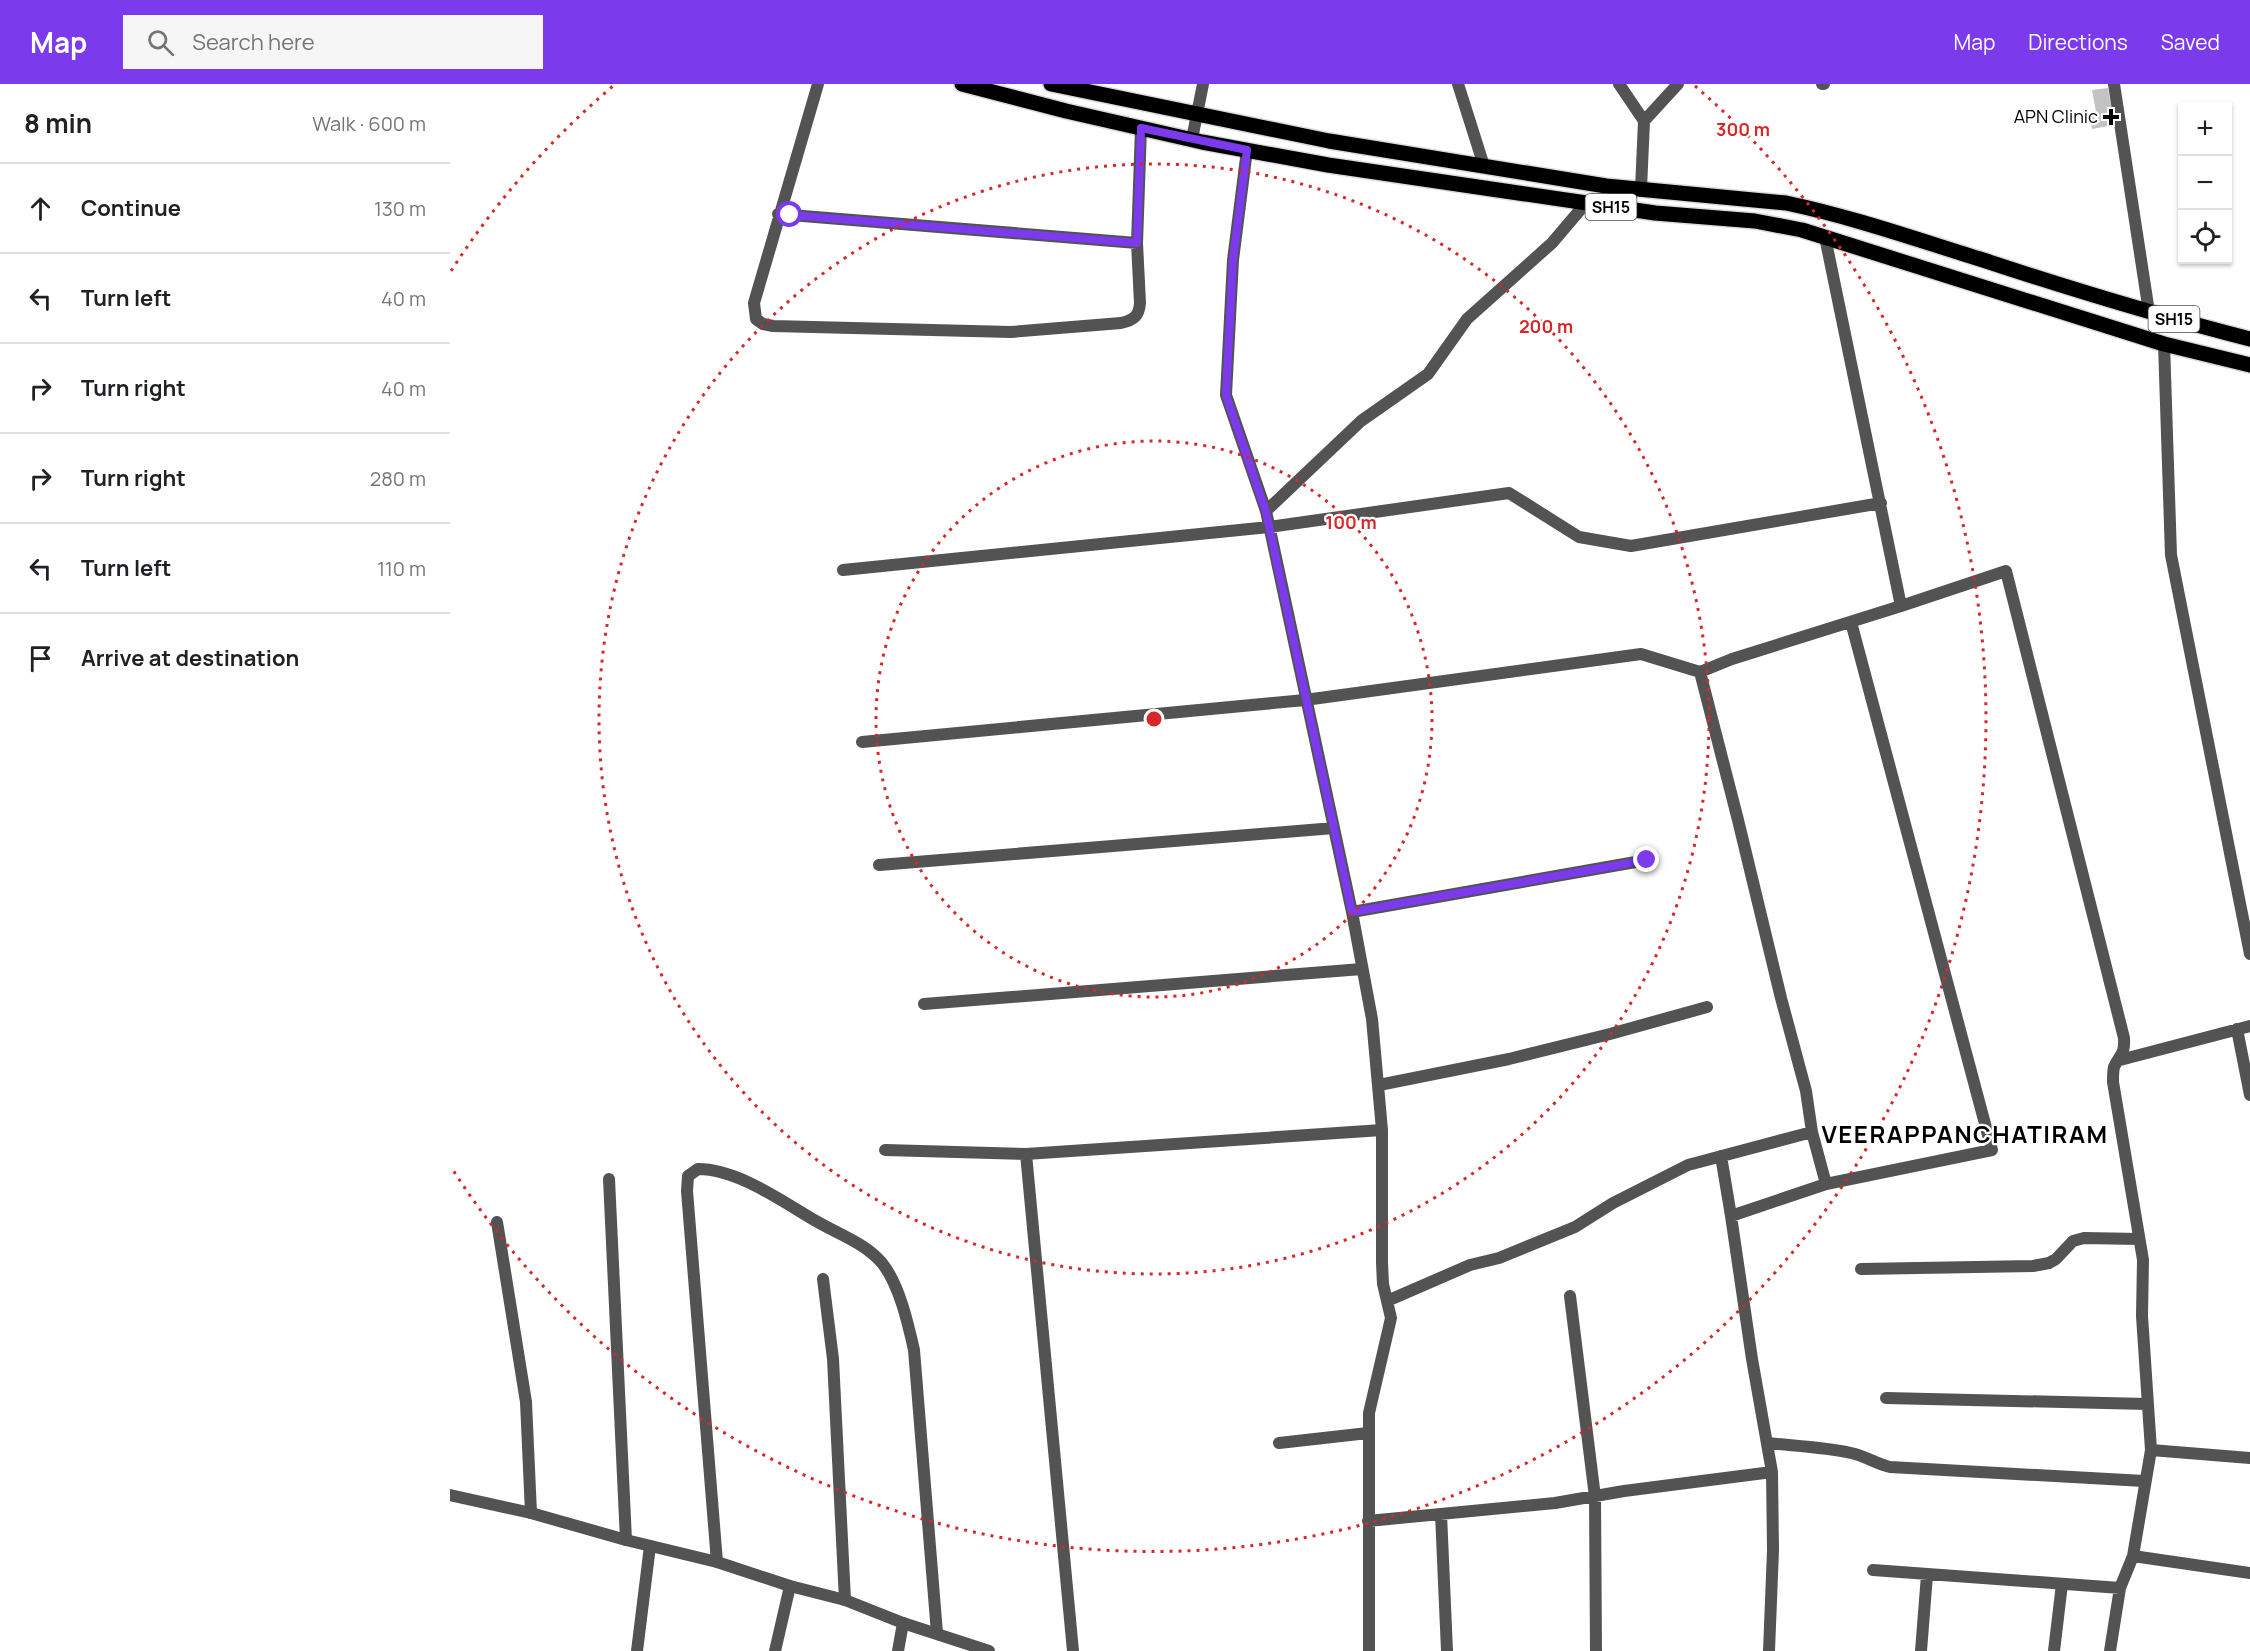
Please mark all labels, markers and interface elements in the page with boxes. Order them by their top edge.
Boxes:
search box [123,15,543,69]
text: Map [30,23,87,61]
icon: search [144,26,177,59]
text: Search here [192,27,315,57]
text: Map [1954,28,1995,56]
text: Directions [2028,28,2128,56]
text: Saved [2161,28,2220,56]
map controls [2178,102,2232,264]
button: + [2178,102,2232,156]
place label: APN Clinic [2014,104,2098,128]
text: 8 min [24,105,92,141]
marker: APN Clinic [2102,108,2120,126]
text: Walk · 600 m [312,110,426,137]
text: 300 m [1716,117,1770,141]
button: − [2178,156,2232,210]
icon: ahead [24,192,57,225]
text: Continue [81,193,181,223]
road number: SH15 [1586,194,1636,220]
text: 130 m [374,195,426,222]
route start [776,201,802,227]
button: locate [2178,210,2232,264]
icon: left [24,282,57,315]
text: Turn left [81,283,171,313]
text: 40 m [381,285,426,312]
road number: SH15 [2148,306,2200,332]
text: 200 m [1519,314,1573,338]
icon: right [24,372,57,405]
text: Turn right [81,373,186,403]
text: 40 m [381,375,426,402]
icon: right [24,462,57,495]
text: Turn right [81,463,186,493]
text: 280 m [370,465,426,492]
text: 100 m [1325,510,1377,534]
icon: left [24,552,57,585]
text: Turn left [81,553,171,583]
text: 110 m [377,555,426,582]
icon: arrive [24,642,57,675]
text: Arrive at destination [81,643,299,673]
centre of rings [1144,709,1164,729]
route end [1633,846,1659,872]
district label: VEERAPPANCHATIRAM [1821,1117,2109,1150]

